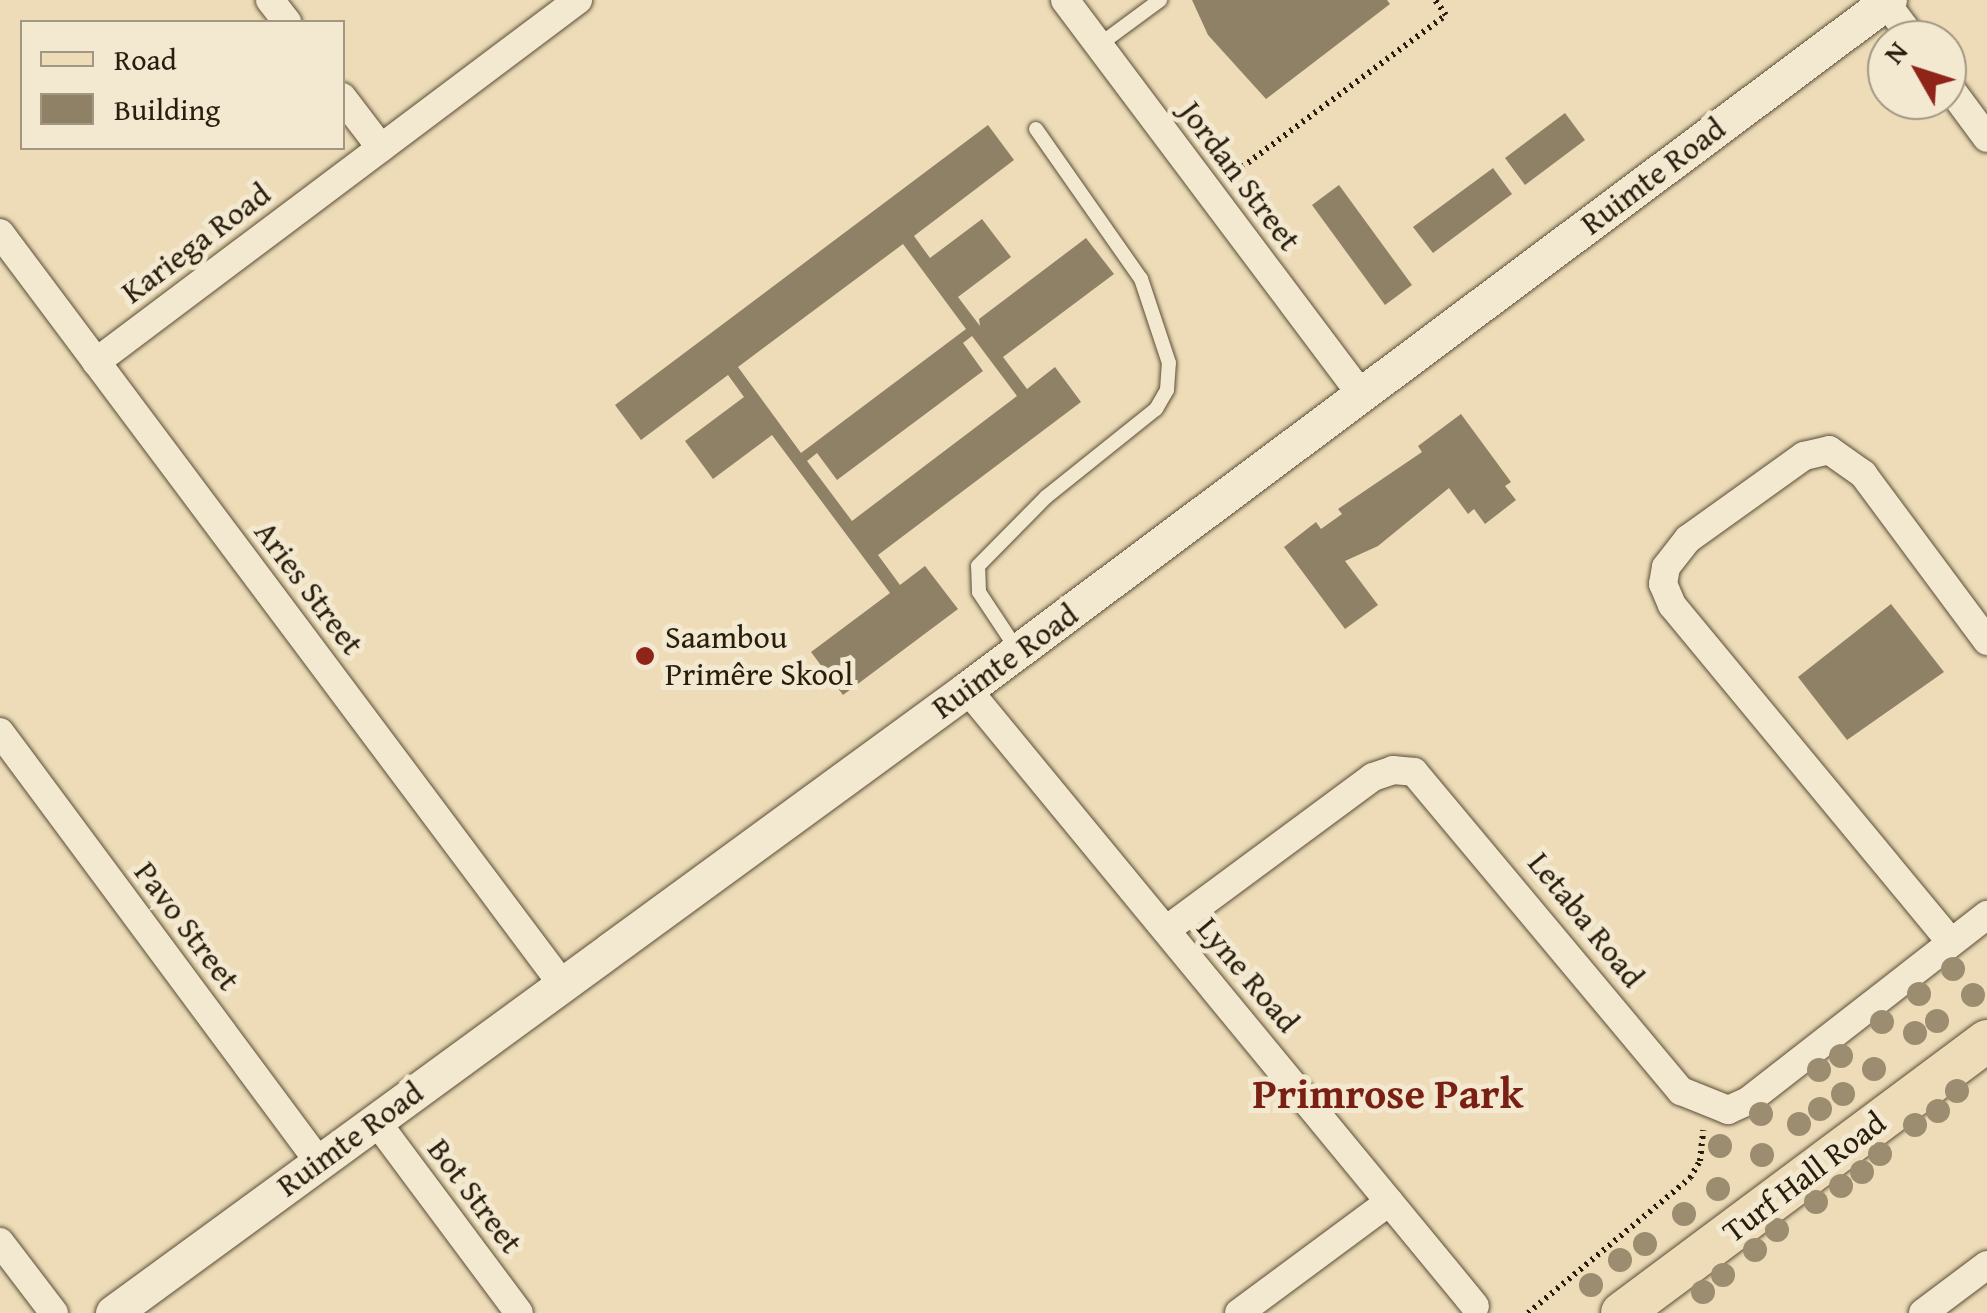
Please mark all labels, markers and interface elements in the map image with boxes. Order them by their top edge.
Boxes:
legend [20,20,345,150]
north arrow [1867,20,1967,120]
text: N [1873,32,1917,72]
text: Road [114,37,177,81]
text: Building [114,87,220,131]
street label: Jordan Street [1171,94,1309,258]
street label: Ruimte Road [1573,109,1733,243]
street label: Kariega Road [114,175,278,311]
street label: Aries Street [246,514,372,662]
street label: Ruimte Road [924,595,1086,727]
place label: Saambou Primêre Skool [665,619,853,694]
marker: Saambou Primêre Skool [634,645,656,667]
street label: Letaba Road [1520,845,1652,995]
street label: Pavo Street [126,854,248,998]
street label: Lyne Road [1189,910,1307,1040]
district label: Primrose Park [1253,1068,1523,1118]
street label: Ruimte Road [269,1073,431,1205]
street label: Turf Hall Road [1715,1103,1893,1251]
street label: Bot Street [419,1131,531,1261]

